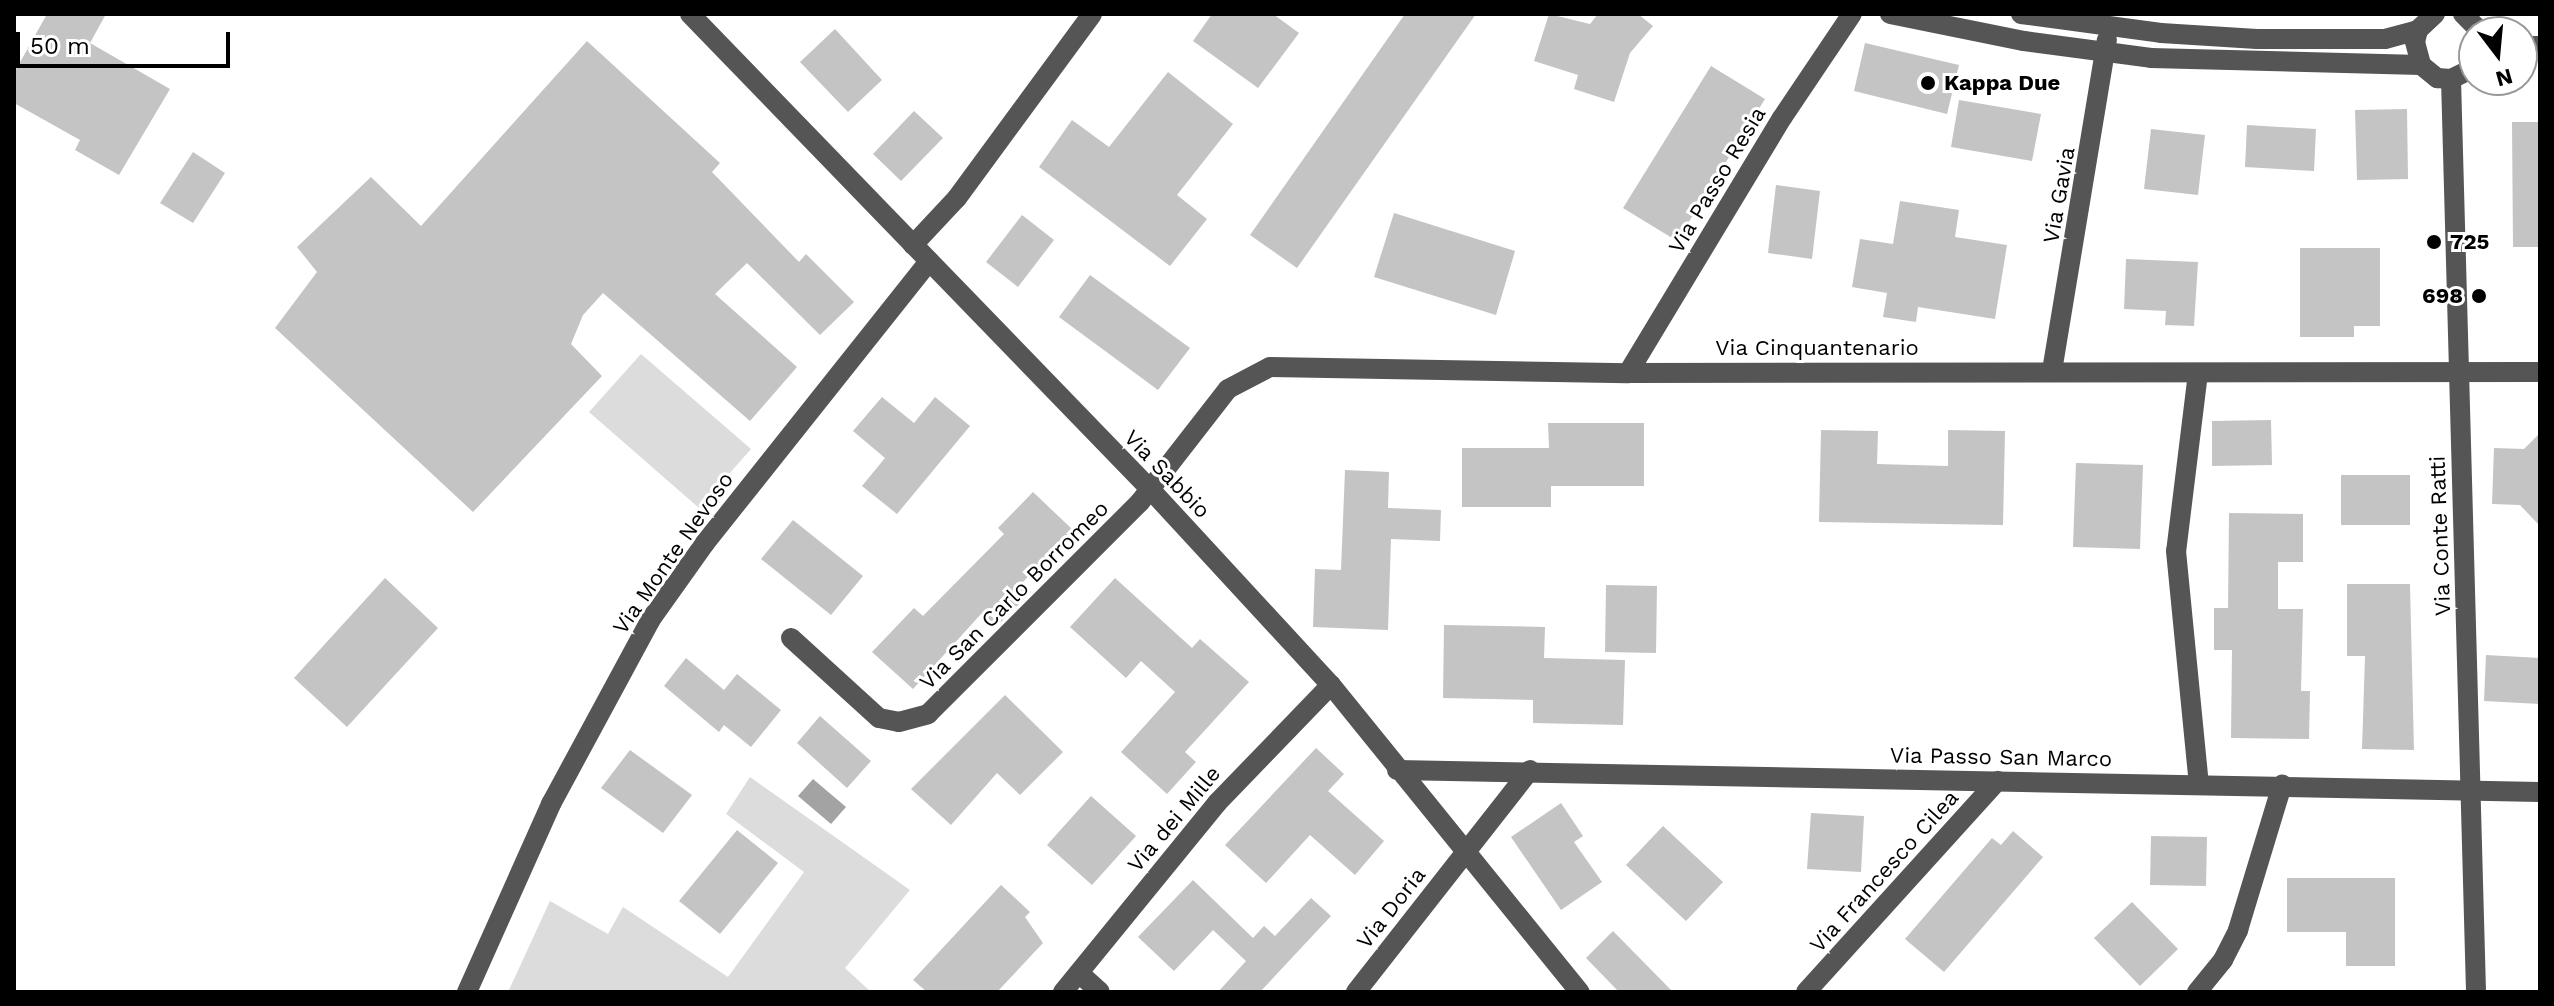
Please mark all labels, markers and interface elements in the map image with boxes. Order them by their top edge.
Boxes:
scale bar [20,16,234,66]
north arrow [2458,16,2538,96]
text: 50 m [30,32,90,60]
text: N [2493,63,2515,92]
place label: Kappa Due [1944,70,2061,96]
marker: Kappa Due [1919,74,1937,92]
street label: Via Passo Resia [1663,102,1771,258]
street label: Via Gavia [2038,145,2080,245]
place label: 725 [2450,229,2489,255]
marker: 725 [2425,233,2443,251]
place label: 698 [2422,283,2463,309]
marker: 698 [2470,287,2488,305]
street label: Via Cinquantenario [1715,335,1919,361]
street label: Via Sabbio [1118,424,1216,524]
street label: Via Conte Ratti [2424,455,2456,617]
street label: Via Monte Nevoso [607,467,739,639]
street label: Via San Carlo Borromeo [914,495,1114,695]
street label: Via Passo San Marco [1890,742,2112,772]
street label: Via dei Mille [1122,760,1226,878]
street label: Via Francesco Cilea [1804,784,1964,958]
street label: Via Doria [1351,862,1431,954]

